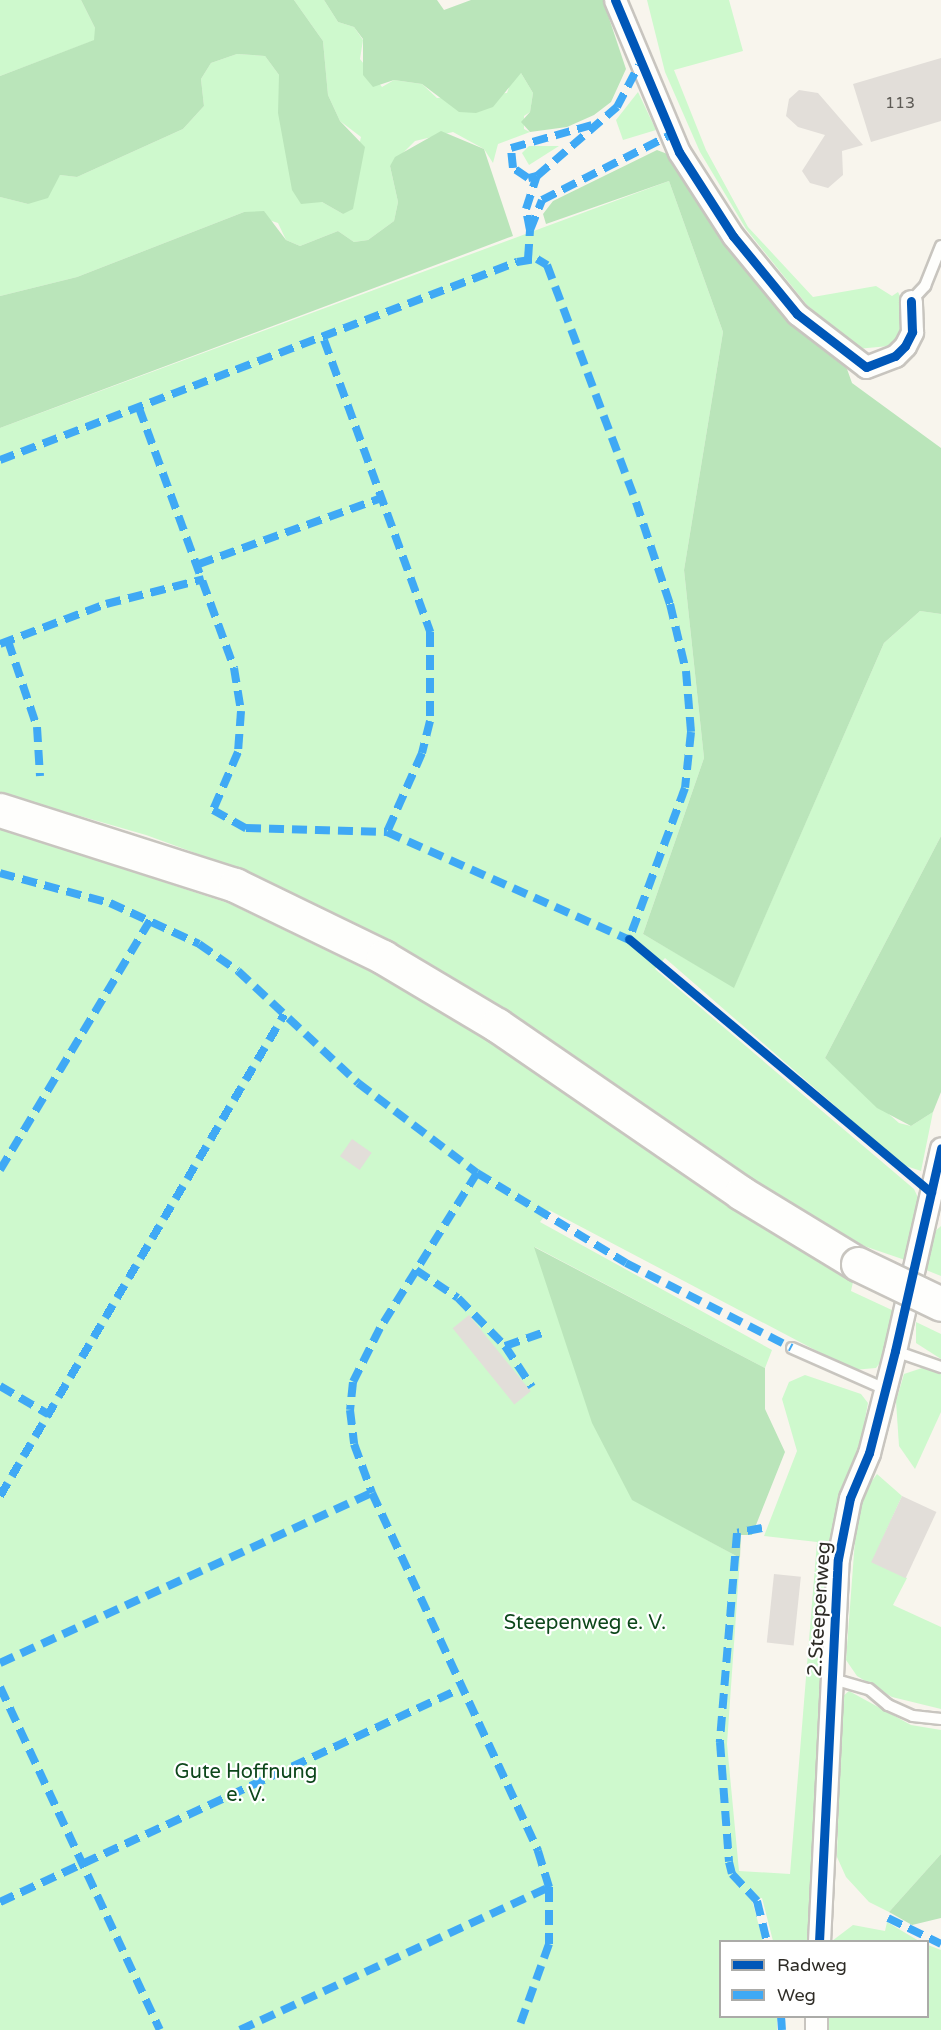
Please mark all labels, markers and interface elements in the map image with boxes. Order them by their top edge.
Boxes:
house number: 113 [885,93,915,113]
street label: 2.Steepenweg [803,1541,837,1677]
park label: Steepenweg e. V. [504,1611,666,1635]
park label: Gute Hoffnung e. V. [175,1761,317,1808]
legend [719,1940,929,2018]
text: Radweg [777,1954,847,1976]
text: Weg [777,1984,816,2006]

